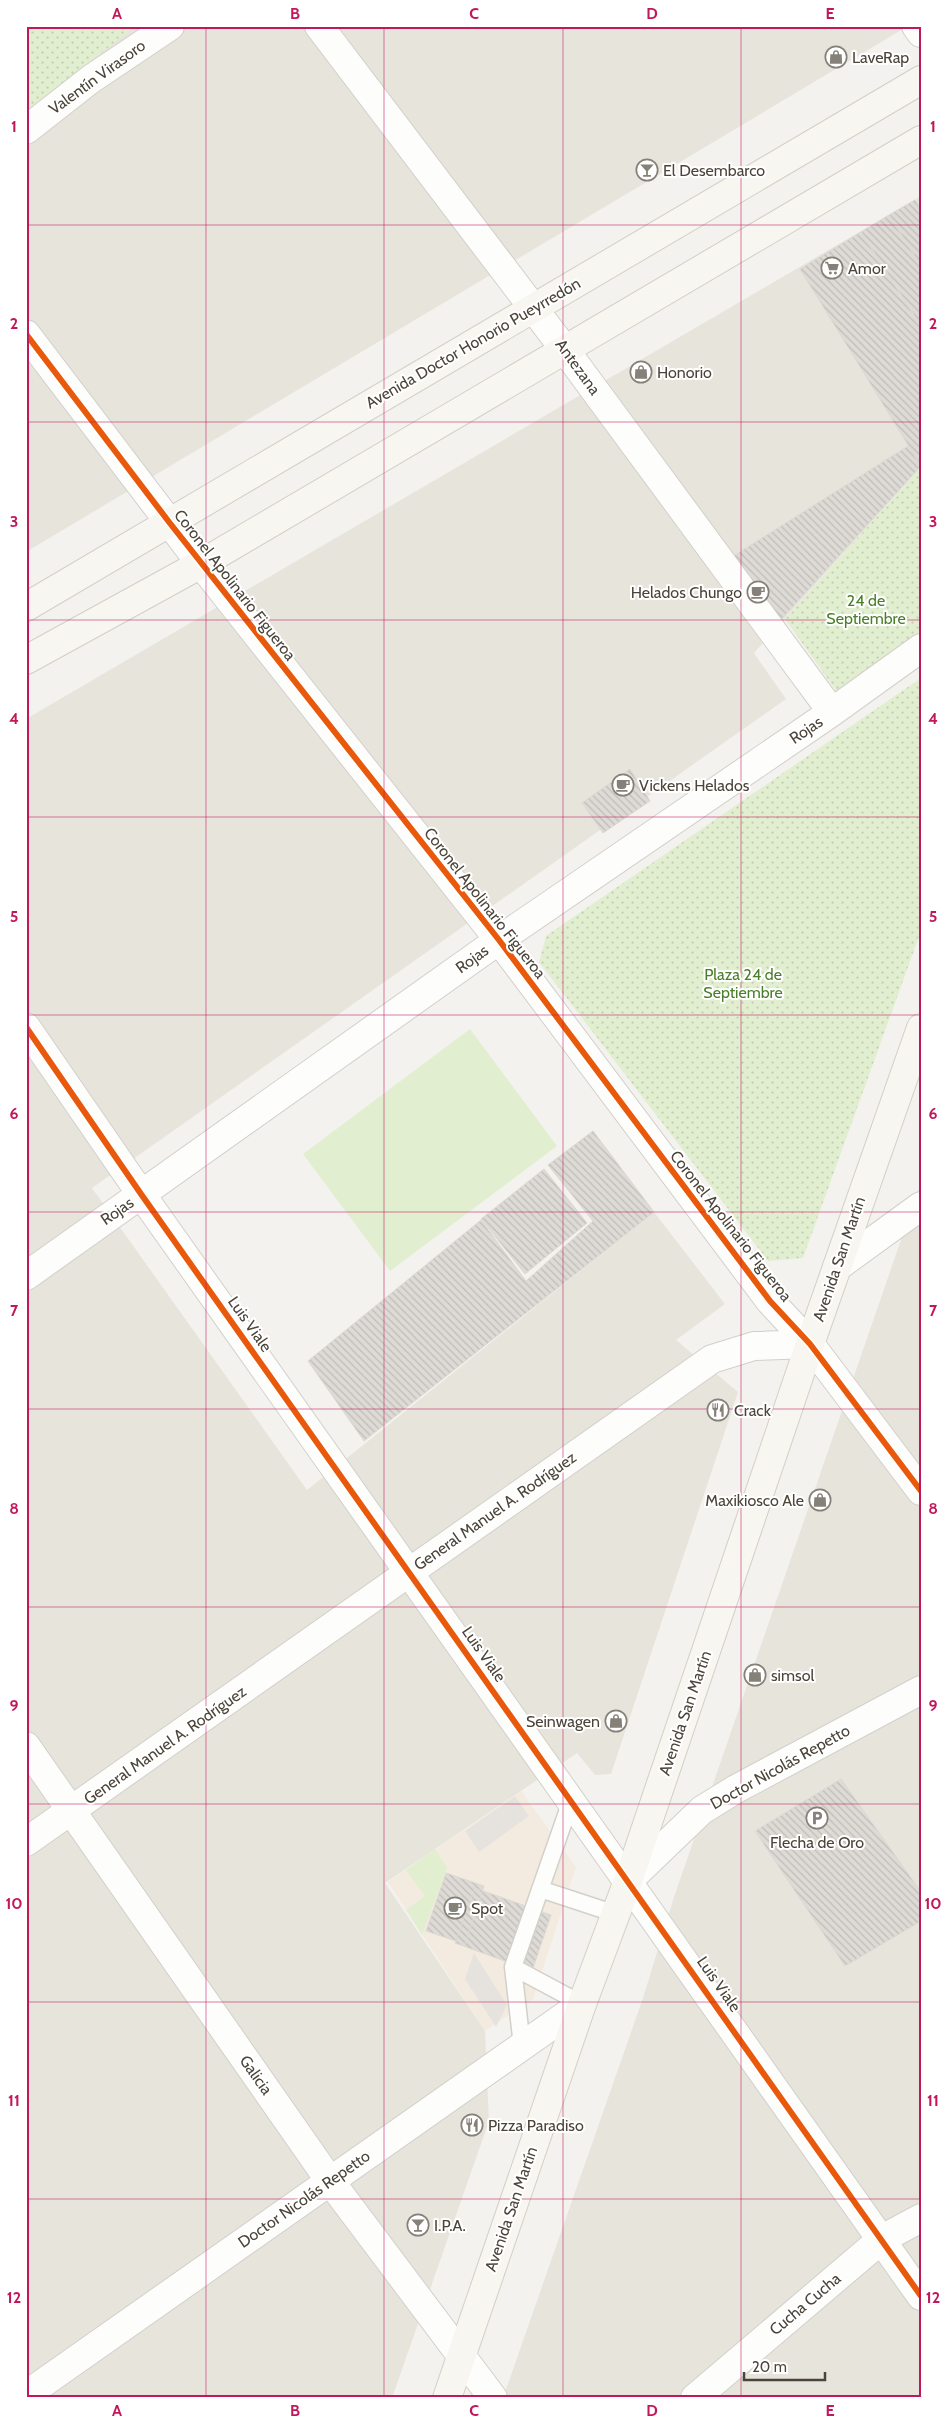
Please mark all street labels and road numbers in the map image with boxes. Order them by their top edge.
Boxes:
street label: Valentín Virasoro [45,36,149,118]
street label: Avenida Doctor Honorio Pueyrredón [362,274,584,412]
street label: Antezana [551,336,605,399]
street label: Coronel Apolinario Figueroa [170,506,300,665]
street label: Rojas [786,712,826,748]
street label: Coronel Apolinario Figueroa [420,824,550,983]
street label: Rojas [452,941,492,977]
street label: Coronel Apolinario Figueroa [666,1147,796,1306]
street label: Rojas [97,1193,137,1229]
street label: Avenida San Martín [809,1194,869,1324]
street label: Luis Viale [224,1293,276,1355]
street label: General Manuel A. Rodríguez [410,1447,580,1574]
street label: Luis Viale [458,1623,510,1685]
street label: Avenida San Martín [655,1648,715,1778]
street label: General Manuel A. Rodríguez [80,1681,250,1808]
street label: Doctor Nicolás Repetto [707,1721,853,1813]
street label: Luis Viale [693,1953,745,2015]
street label: Galicia [236,2052,277,2099]
street label: Avenida San Martín [481,2144,541,2274]
street label: Doctor Nicolás Repetto [234,2146,374,2252]
street label: Cucha Cucha [766,2269,845,2339]

